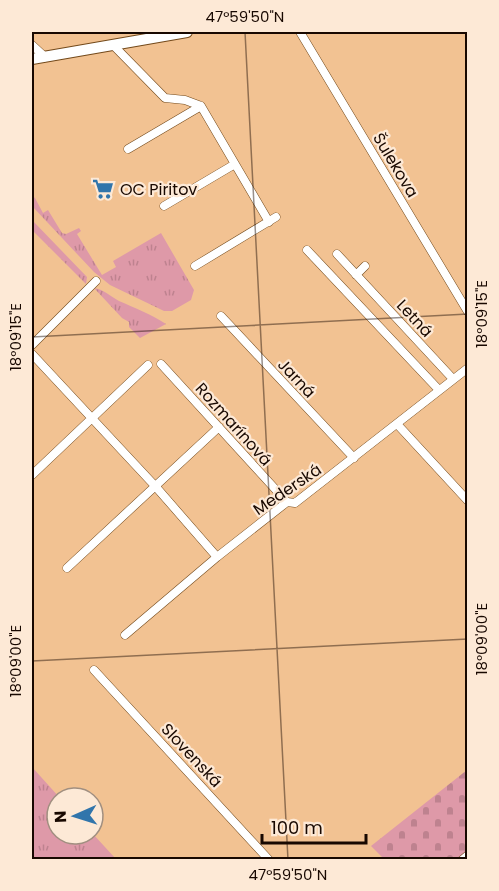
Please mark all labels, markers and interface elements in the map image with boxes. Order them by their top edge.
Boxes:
text: 47°59'50"N [206,6,284,27]
street label: Šulekova [367,129,424,202]
supermarket icon: OC Piritov [91,177,115,201]
place label: OC Piritov [120,178,197,201]
text: 18°09'15"E [471,280,492,348]
street label: Letná [391,295,438,342]
text: 18°09'15"E [5,303,26,371]
street label: Jarná [272,354,321,403]
street label: Rozmarínová [190,378,277,471]
street label: Mederská [249,458,326,521]
text: 18°09'00"E [471,603,492,675]
text: 18°09'00"E [5,625,26,697]
street label: Slovenská [156,718,227,792]
north arrow [45,786,105,846]
scale bar [262,807,366,845]
text: N [49,810,72,823]
text: 100 m [271,815,323,840]
text: 47°59'50"N [249,864,327,885]

